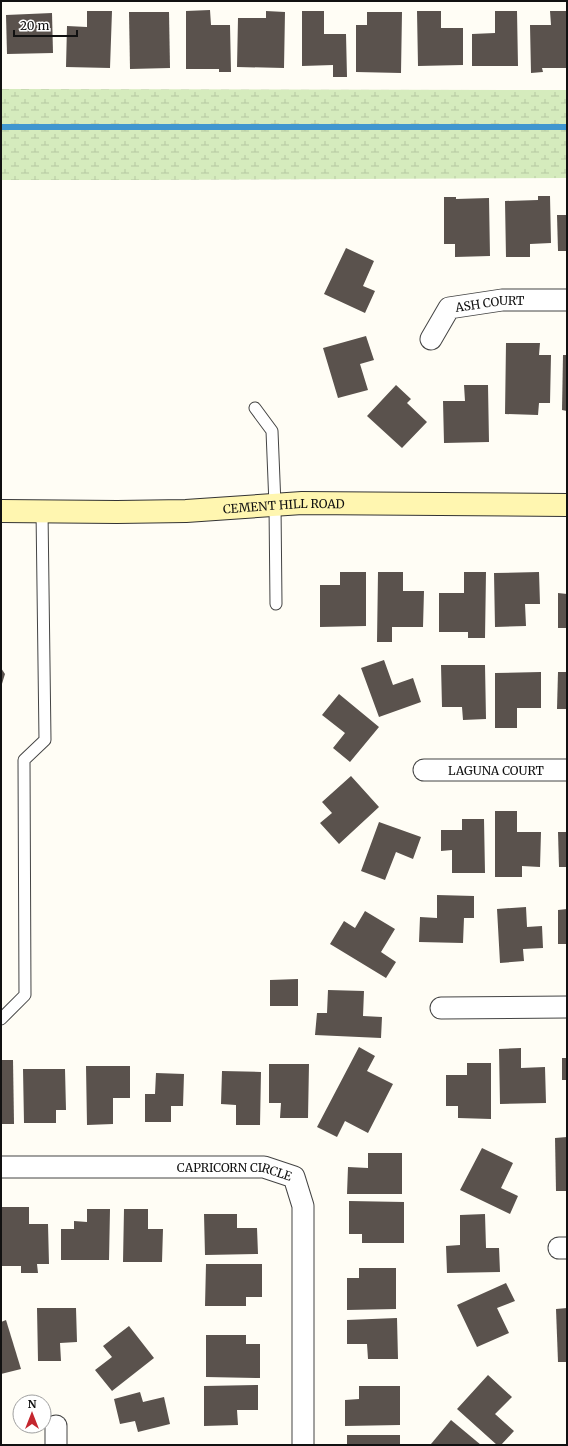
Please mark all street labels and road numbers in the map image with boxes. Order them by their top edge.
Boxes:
street label: ASH COURT [453,293,525,315]
street label: CEMENT HILL ROAD [222,495,345,516]
street label: LAGUNA COURT [448,763,545,778]
street label: CAPRICORN CIRCLE [177,1159,294,1183]

